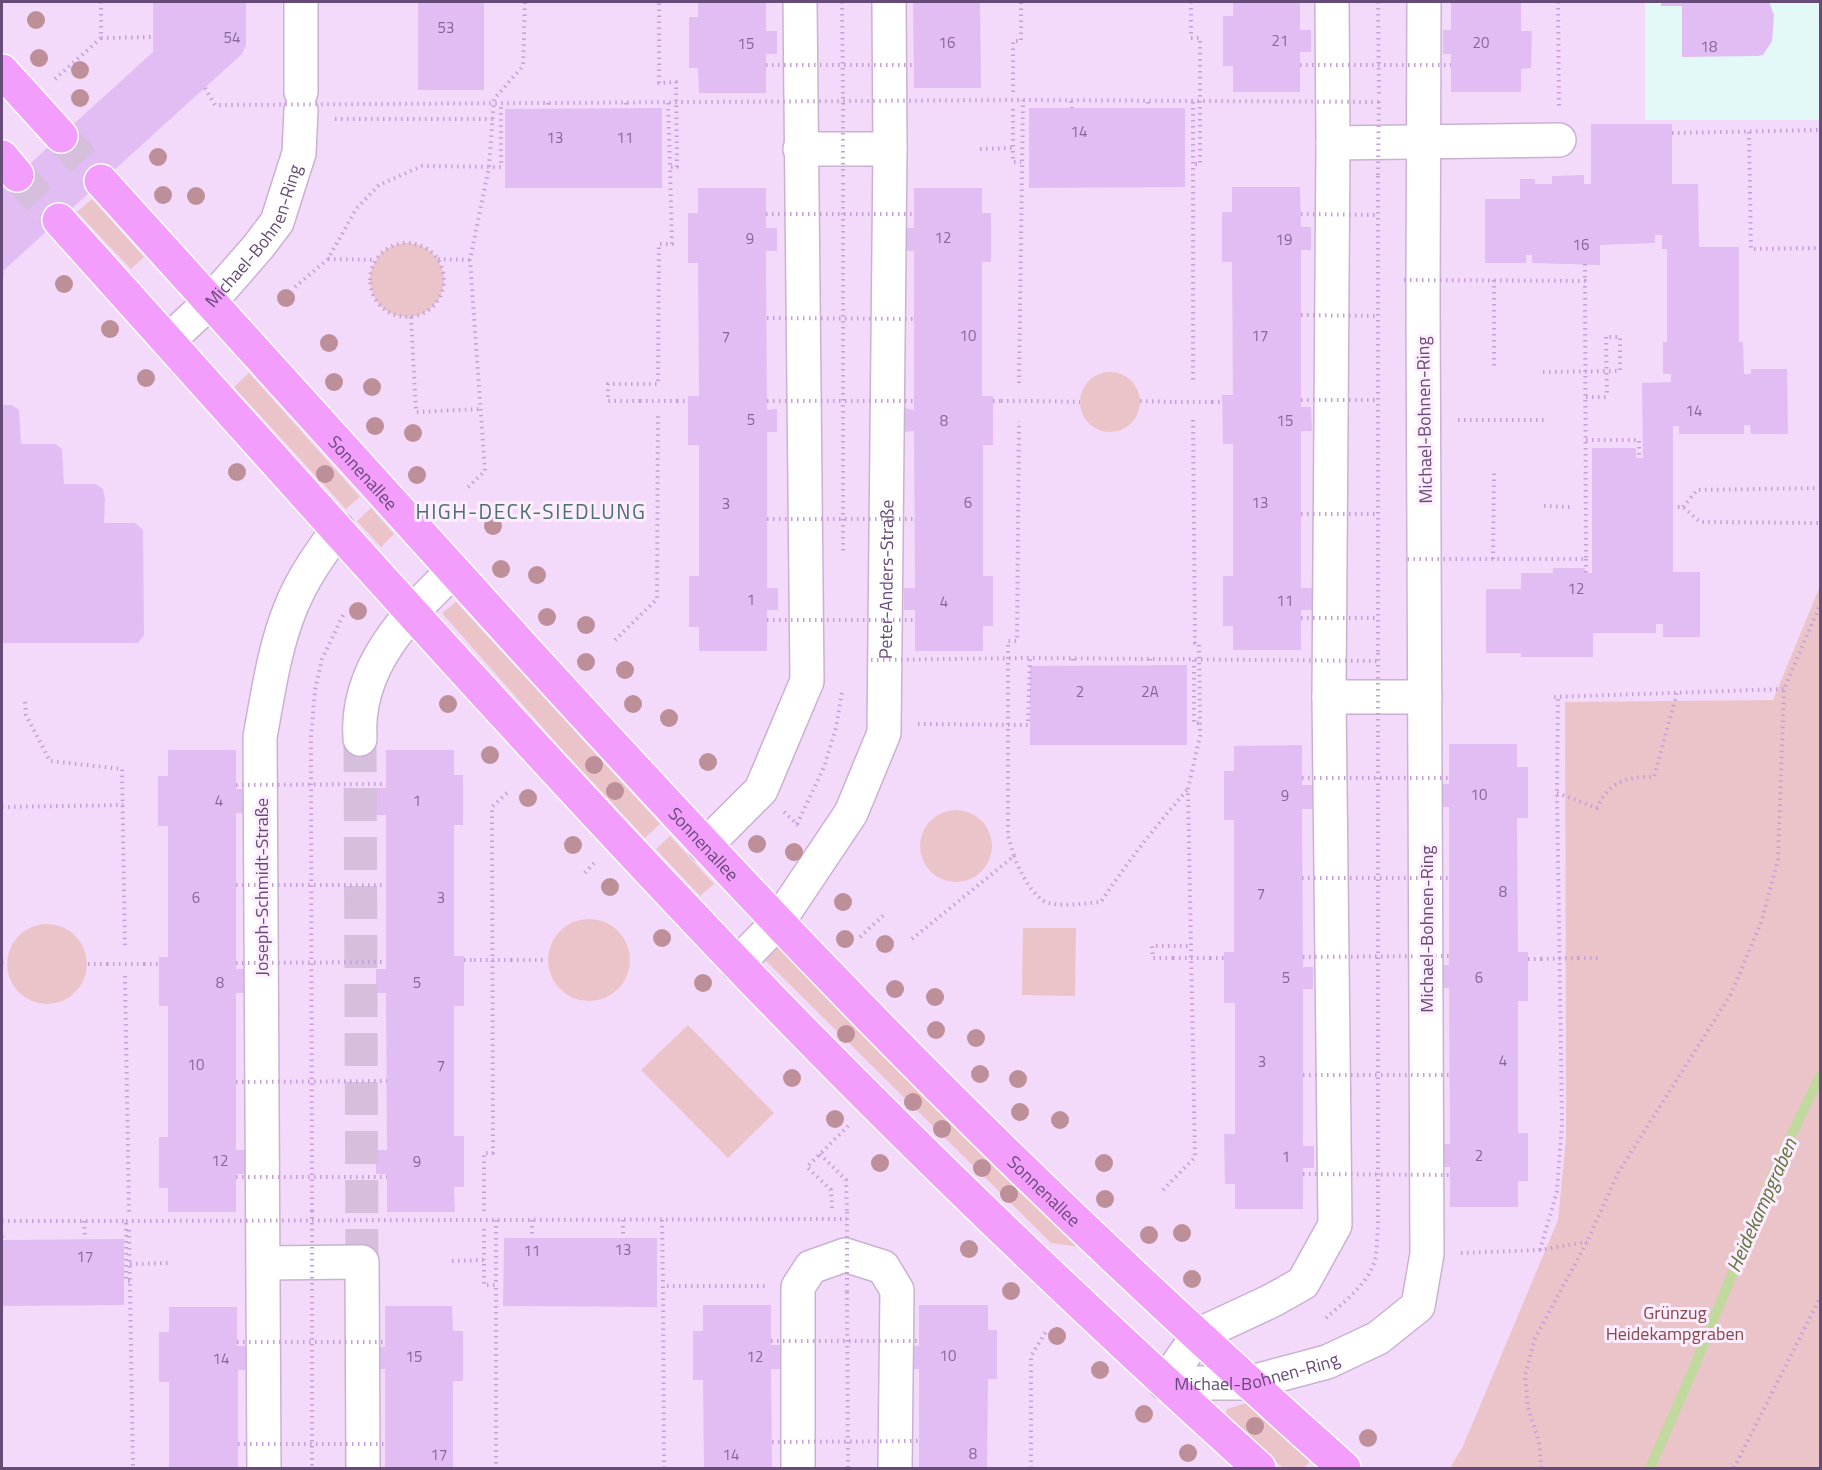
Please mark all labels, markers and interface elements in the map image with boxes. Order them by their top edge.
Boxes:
house number: 53 [438,16,454,39]
house number: 54 [224,26,240,49]
house number: 21 [1272,29,1288,52]
house number: 16 [939,31,955,54]
house number: 20 [1473,31,1489,54]
house number: 15 [738,32,754,55]
house number: 18 [1701,35,1717,58]
house number: 14 [1071,120,1087,143]
house number: 13 [547,126,563,149]
house number: 11 [617,126,633,149]
street label: Michael-Bohnen-Ring [198,161,308,313]
house number: 12 [935,226,951,249]
house number: 9 [746,227,754,250]
house number: 19 [1276,228,1292,251]
house number: 16 [1573,233,1589,256]
house number: 10 [960,324,976,347]
house number: 17 [1252,324,1268,347]
house number: 7 [722,325,730,348]
street label: Michael-Bohnen-Ring [1409,336,1439,504]
house number: 14 [1686,399,1702,422]
house number: 5 [747,408,755,431]
house number: 8 [940,409,948,432]
house number: 15 [1277,409,1293,432]
street label: Sonnenallee [322,429,405,516]
house number: 6 [964,491,972,514]
house number: 13 [1252,491,1268,514]
house number: 3 [722,492,730,515]
district label: HIGH-DECK-SIEDLUNG [415,495,647,527]
street label: Peter-Anders-Straße [871,499,900,659]
house number: 12 [1568,577,1584,600]
house number: 1 [747,588,755,611]
house number: 11 [1277,589,1293,612]
house number: 4 [940,590,948,613]
house number: 2 [1076,680,1084,703]
house number: 2A [1141,680,1159,703]
house number: 10 [1471,783,1487,806]
house number: 9 [1281,784,1289,807]
house number: 4 [215,789,223,812]
house number: 1 [413,789,421,812]
street label: Joseph-Schmidt-Straße [248,798,275,976]
street label: Sonnenallee [663,800,746,887]
street label: Michael-Bohnen-Ring [1413,845,1440,1013]
house number: 8 [1499,880,1507,903]
house number: 7 [1257,882,1265,905]
house number: 6 [192,886,200,909]
house number: 3 [437,886,445,909]
house number: 5 [1282,966,1290,989]
house number: 6 [1475,966,1483,989]
house number: 8 [216,971,224,994]
house number: 5 [413,971,421,994]
house number: 4 [1499,1049,1507,1072]
house number: 3 [1258,1050,1266,1073]
house number: 10 [188,1053,204,1076]
house number: 7 [437,1054,445,1077]
water label: Heidekampgraben [1718,1132,1805,1277]
house number: 2 [1475,1144,1483,1167]
house number: 1 [1282,1145,1290,1168]
house number: 12 [212,1149,228,1172]
street label: Sonnenallee [1002,1149,1087,1233]
house number: 9 [413,1150,421,1173]
house number: 13 [615,1238,631,1261]
house number: 11 [524,1239,540,1262]
house number: 17 [77,1245,93,1268]
park label: Grünzug Heidekampgraben [1606,1299,1744,1347]
house number: 10 [940,1344,956,1367]
house number: 15 [406,1345,422,1368]
house number: 12 [747,1345,763,1368]
street label: Michael-Bohnen-Ring [1174,1345,1344,1397]
house number: 14 [213,1347,229,1370]
house number: 8 [969,1442,977,1465]
house number: 17 [431,1443,447,1466]
house number: 14 [723,1443,739,1466]

